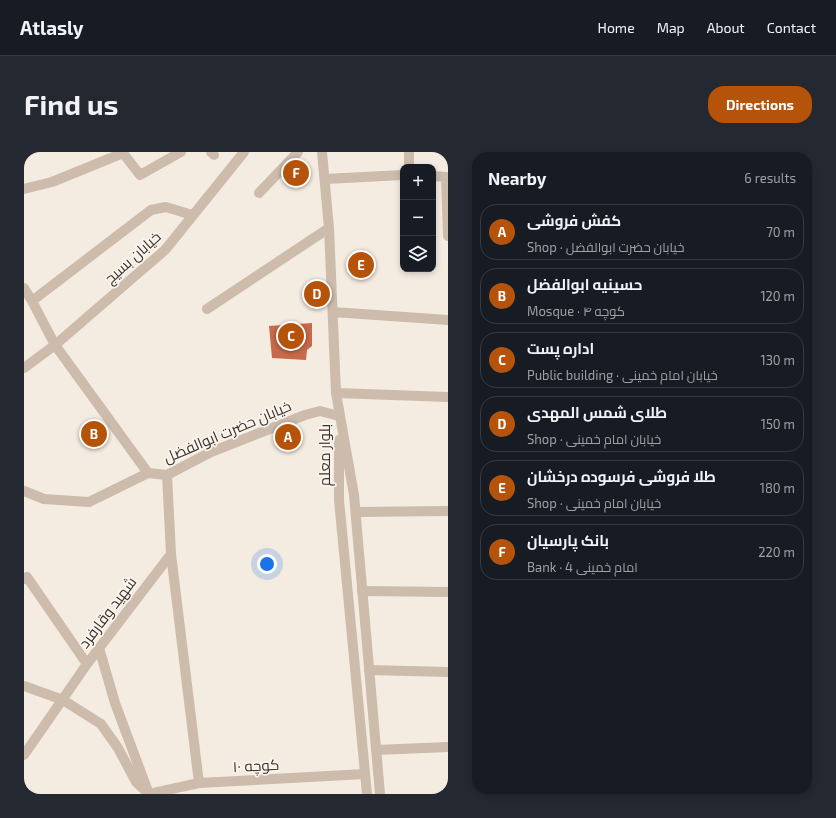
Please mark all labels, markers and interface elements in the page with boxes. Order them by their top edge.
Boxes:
text: Atlasly [20,16,84,39]
text: Home [598,19,635,36]
text: Map [657,19,685,36]
text: About [707,19,745,36]
text: Contact [767,19,816,36]
button: Directions [708,86,812,123]
text: Find us [24,87,118,121]
pin: F [283,158,309,188]
map controls [400,164,436,272]
button: + [400,164,436,200]
text: Nearby [488,168,546,188]
text: 6 results [744,170,796,186]
button: − [400,200,436,236]
text: کفش فروشی [527,211,621,229]
text: A [498,224,506,240]
text: 70 m [766,224,795,240]
street label: خیابان بسیج [100,227,166,289]
button: layers [400,236,436,272]
text: Shop · خیابان حضرت ابوالفضل [527,239,684,255]
pin: E [348,250,374,280]
text: حسینیه ابوالفضل [527,275,642,293]
pin: D [304,279,330,309]
text: B [498,288,506,304]
text: 120 m [760,288,795,304]
text: Mosque · کوچه ۴ [527,303,625,319]
pin: C [278,321,304,351]
text: اداره پست [527,339,594,357]
text: C [498,352,506,368]
text: 130 m [760,352,795,368]
text: Public building · خیابان امام خمینی [527,367,718,383]
street label: خیابان حضرت ابوالفضل [160,396,294,468]
text: طلای شمس المهدی [527,403,667,421]
text: D [498,416,506,432]
text: 150 m [761,416,795,432]
pin: B [81,419,107,449]
pin: A [275,422,301,452]
street label: بلوار معلم [315,424,335,486]
text: Shop · خیابان امام خمینی [527,431,661,447]
text: طلا فروشی فرسوده درخشان [527,467,716,485]
text: E [498,480,506,496]
text: 180 m [760,480,795,496]
text: Shop · خیابان امام خمینی [527,495,661,511]
text: بانک پارسیان [527,531,609,549]
text: F [498,544,506,560]
text: 220 m [758,544,795,560]
your location [257,554,277,574]
text: Bank · امام خمینی 4 [527,559,638,575]
street label: شهید وقارفرد [74,573,141,652]
street label: کوچه ۱۰ [232,755,280,777]

